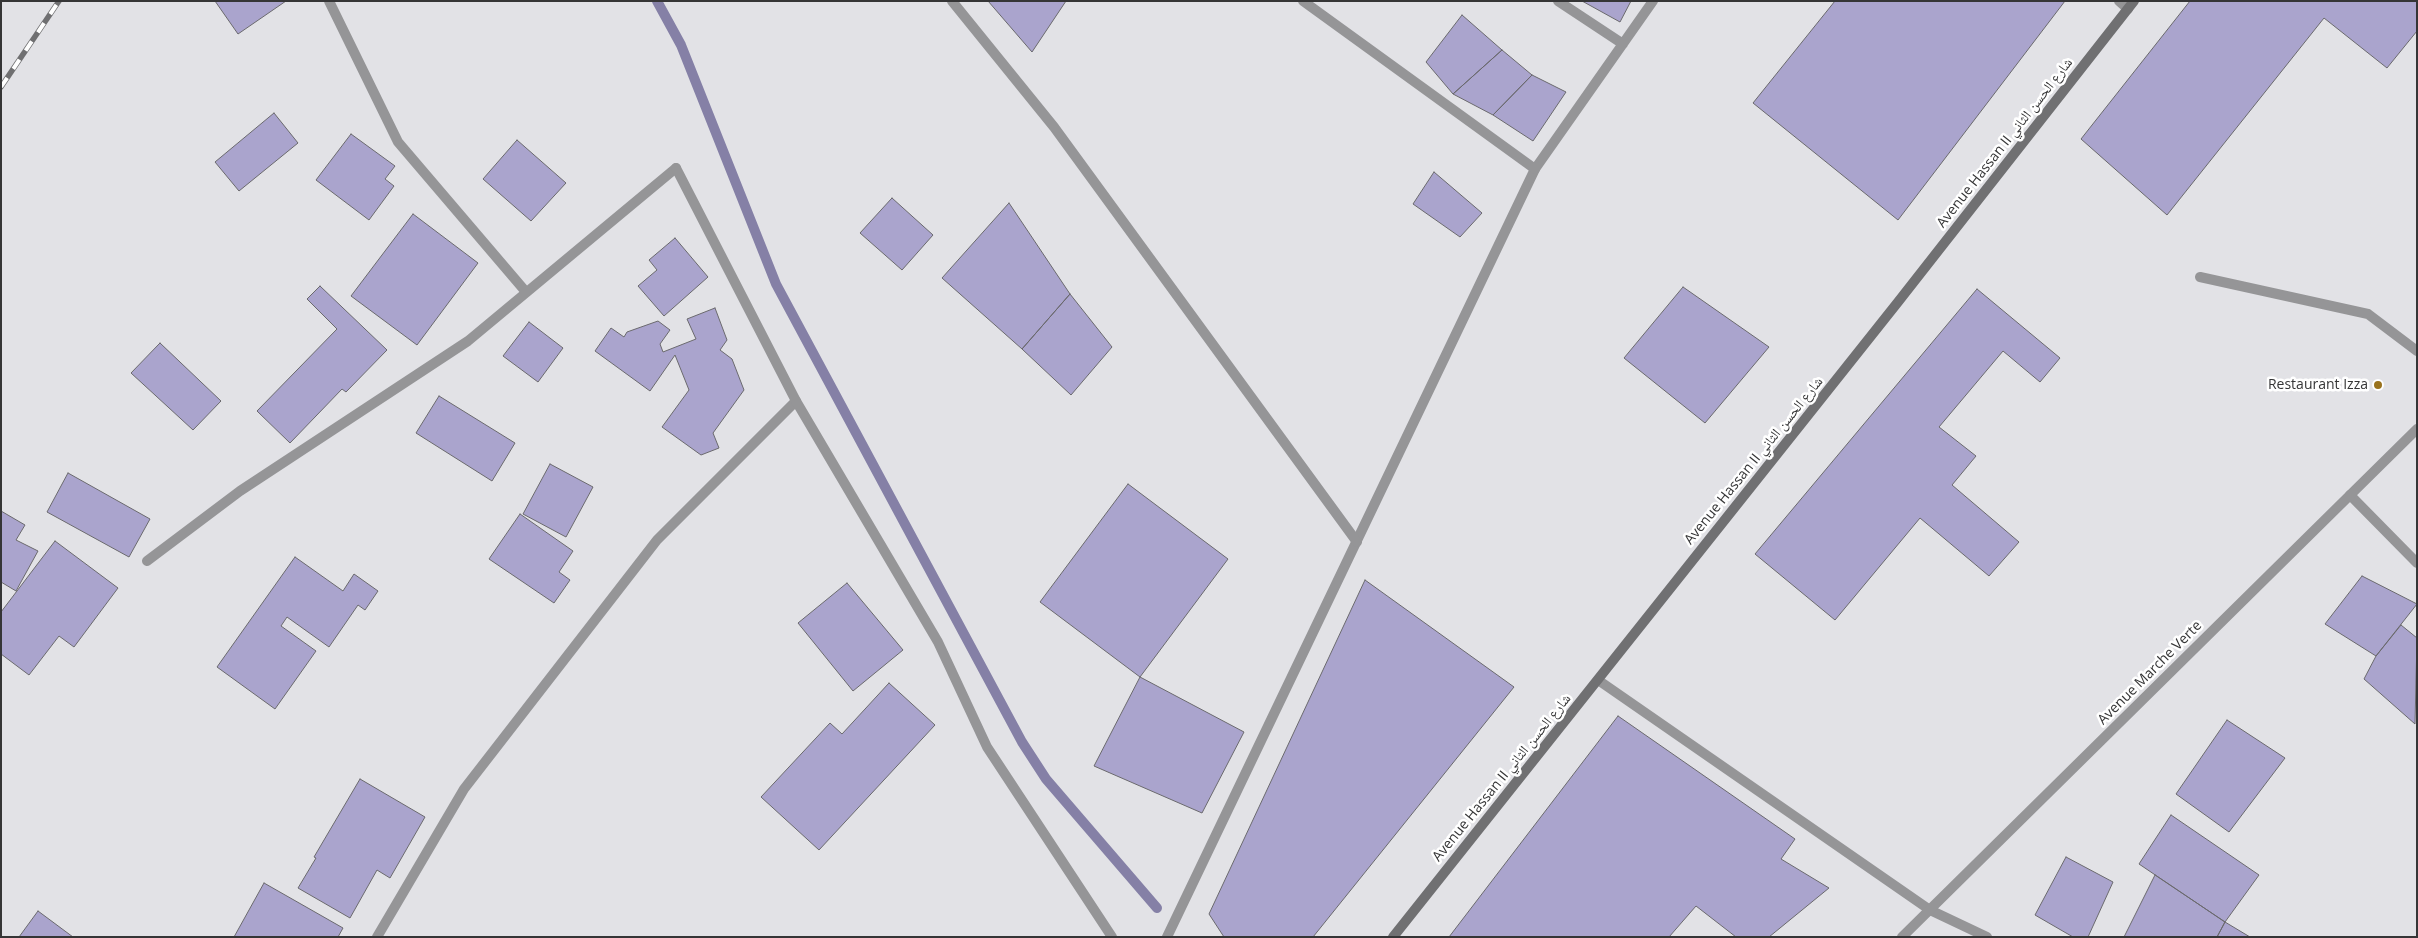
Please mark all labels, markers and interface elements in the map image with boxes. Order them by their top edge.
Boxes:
street label: Avenue Hassan II شارع الحسن الثاني [1934,55,2076,231]
street label: Avenue Hassan II شارع الحسن الثاني [1681,374,1827,548]
place label: Restaurant Izza [2268,377,2368,393]
marker: Restaurant Izza [2372,379,2384,391]
street label: Avenue Marche Verte [2095,618,2205,728]
street label: Avenue Hassan II شارع الحسن الثاني [1429,691,1575,865]

